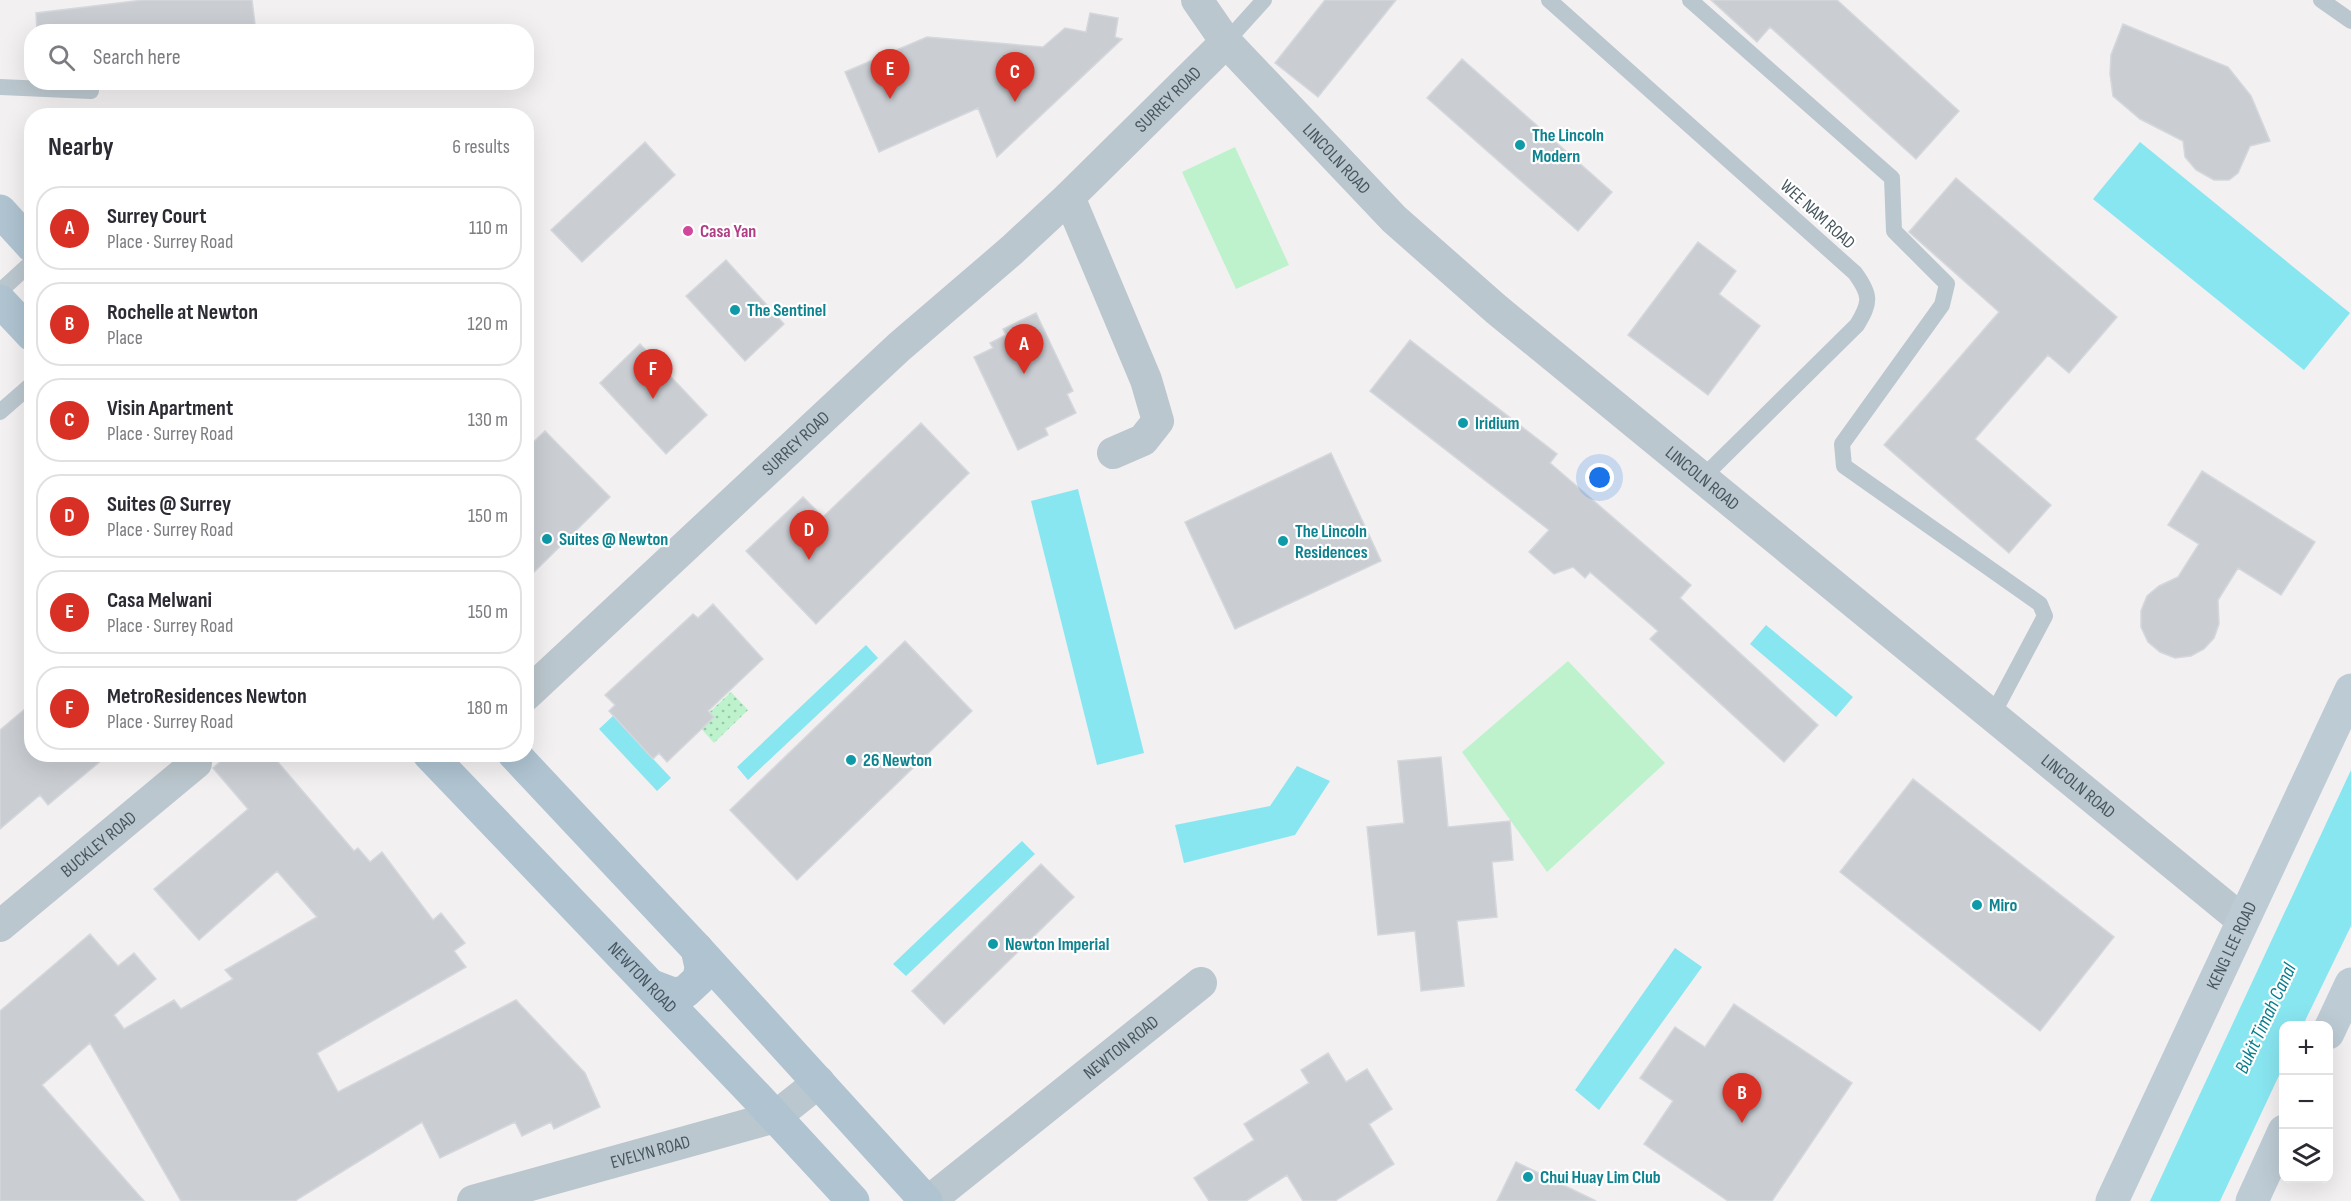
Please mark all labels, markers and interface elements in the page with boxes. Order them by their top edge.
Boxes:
search box [24,24,534,90]
icon: search [45,41,78,74]
text: Search here [93,44,180,71]
pin: E [870,50,910,99]
pin: C [996,52,1034,102]
street label: SURREY ROAD [1131,62,1206,137]
street label: LINCOLN ROAD [1298,119,1375,199]
place label: The Lincoln Modern [1532,125,1604,167]
text: Nearby [48,132,114,163]
text: 6 results [452,135,510,159]
marker: The Lincoln Modern [1513,138,1527,152]
street label: WEE NAM ROAD [1776,175,1859,253]
text: Surrey Court [107,203,206,230]
text: A [65,216,74,240]
text: 110 m [469,216,508,240]
place label: Casa Yan [700,221,756,242]
marker: Casa Yan [681,224,695,238]
text: Place · Surrey Road [107,230,233,254]
text: Rochelle at Newton [107,299,258,326]
place label: The Sentinel [747,300,826,321]
marker: The Sentinel [728,303,742,317]
text: B [65,312,74,336]
text: 120 m [468,312,508,336]
pin: A [1004,324,1044,374]
text: Place [107,326,143,350]
pin: F [634,350,672,399]
text: Visin Apartment [107,395,233,422]
street label: SURREY ROAD [758,407,834,480]
text: C [64,408,75,432]
text: 130 m [468,408,508,432]
place label: Iridium [1475,413,1520,434]
marker: Iridium [1456,416,1470,430]
text: Place · Surrey Road [107,422,233,446]
street label: LINCOLN ROAD [1661,442,1743,515]
your location [1585,463,1614,492]
text: Suites @ Surrey [107,491,231,518]
text: D [64,504,75,528]
text: 150 m [468,504,508,528]
pin: D [790,510,828,560]
text: Place · Surrey Road [107,518,233,542]
place label: The Lincoln Residences [1295,521,1368,563]
place label: Suites @ Newton [559,529,668,550]
marker: Suites @ Newton [540,532,554,546]
marker: The Lincoln Residences [1276,534,1290,548]
text: Casa Melwani [107,587,212,614]
text: E [65,600,74,624]
text: 150 m [468,600,508,624]
text: Place · Surrey Road [107,614,233,638]
text: MetroResidences Newton [107,683,307,710]
text: F [65,696,74,720]
text: 180 m [467,696,508,720]
text: Place · Surrey Road [107,710,233,734]
place label: 26 Newton [863,750,932,771]
street label: LINCOLN ROAD [2037,750,2119,823]
marker: 26 Newton [844,753,858,767]
street label: BUCKLEY ROAD [57,807,141,882]
place label: Miro [1989,895,2017,916]
marker: Miro [1970,898,1984,912]
street label: KENG LEE ROAD [2202,898,2261,993]
place label: Newton Imperial [1005,934,1109,955]
marker: Newton Imperial [986,937,1000,951]
street label: NEWTON ROAD [604,938,681,1017]
water label: Bukit Timah Canal [2230,958,2302,1077]
street label: NEWTON ROAD [1080,1011,1163,1084]
map controls [2279,1021,2333,1183]
button: + [2279,1021,2333,1075]
pin: B [1722,1074,1762,1123]
button: − [2279,1075,2333,1129]
button: layers [2279,1129,2333,1183]
street label: EVELYN ROAD [608,1131,693,1173]
place label: Chui Huay Lim Club [1540,1167,1661,1188]
marker: Chui Huay Lim Club [1521,1170,1535,1184]

